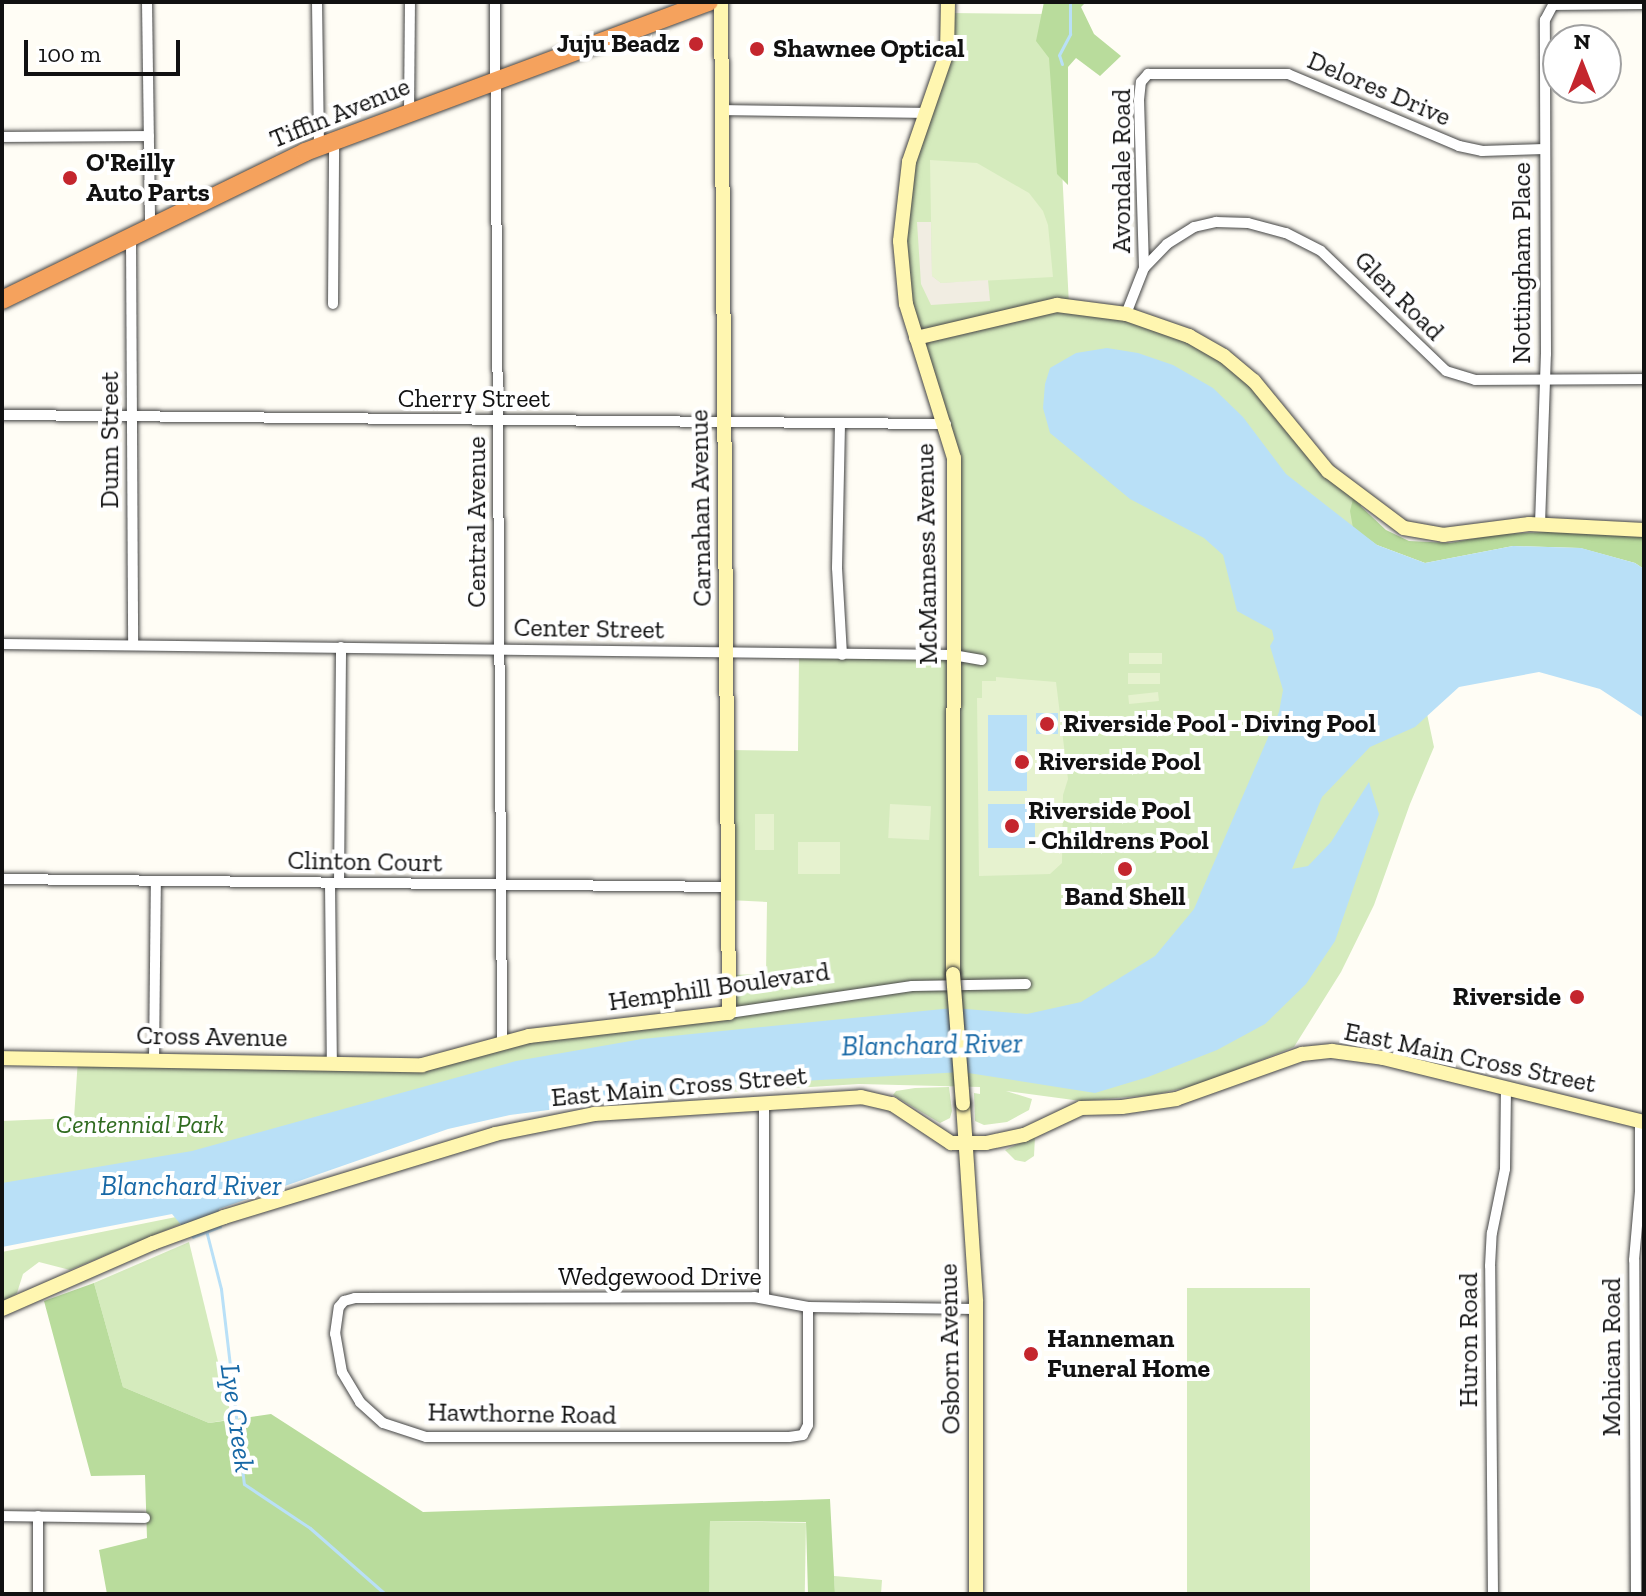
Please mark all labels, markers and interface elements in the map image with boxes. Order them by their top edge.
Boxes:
scale bar [28,24,184,74]
north arrow [1542,24,1622,104]
place label: Juju Beadz [557,28,680,60]
text: N [1574,28,1590,55]
place label: Shawnee Optical [773,33,965,65]
marker: Juju Beadz [687,35,705,53]
text: 100 m [38,39,101,68]
marker: Shawnee Optical [748,40,766,58]
street label: Delores Drive [1303,45,1455,133]
street label: Tiffin Avenue [265,71,415,155]
street label: Avondale Road [1106,89,1138,253]
place label: O'Reilly Auto Parts [86,147,210,208]
street label: Nottingham Place [1506,162,1538,364]
marker: O'Reilly Auto Parts [61,169,79,187]
street label: Glen Road [1348,245,1450,347]
street label: Dunn Street [94,371,126,509]
street label: Cherry Street [397,383,551,415]
street label: Carnahan Avenue [684,409,718,607]
street label: Central Avenue [461,436,493,608]
street label: McManness Avenue [909,443,945,665]
street label: Center Street [513,612,665,646]
place label: Riverside Pool - Diving Pool [1063,708,1376,740]
marker: Riverside Pool - Diving Pool [1038,715,1056,733]
place label: Riverside Pool [1038,746,1201,778]
marker: Riverside Pool [1013,753,1031,771]
place label: Riverside Pool - Childrens Pool [1028,795,1209,856]
marker: Riverside Pool - Childrens Pool [1003,817,1021,835]
street label: Clinton Court [287,845,443,879]
marker: Band Shell [1116,860,1134,878]
place label: Band Shell [1064,881,1186,913]
street label: Hemphill Boulevard [606,956,832,1018]
place label: Riverside [1453,981,1561,1013]
marker: Riverside [1568,988,1586,1006]
street label: East Main Cross Street [1341,1016,1599,1100]
street label: Cross Avenue [136,1020,288,1054]
water label: Blanchard River [841,1027,1023,1063]
street label: East Main Cross Street [550,1060,808,1114]
park label: Centennial Park [56,1109,224,1141]
water label: Blanchard River [100,1169,282,1203]
street label: Wedgewood Drive [558,1261,762,1293]
street label: Osborn Avenue [933,1263,967,1435]
street label: Huron Road [1453,1273,1485,1407]
street label: Mohican Road [1596,1278,1628,1436]
place label: Hanneman Funeral Home [1047,1323,1210,1384]
marker: Hanneman Funeral Home [1022,1345,1040,1363]
water label: Lye Creek [213,1362,261,1474]
street label: Hawthorne Road [427,1397,617,1431]

